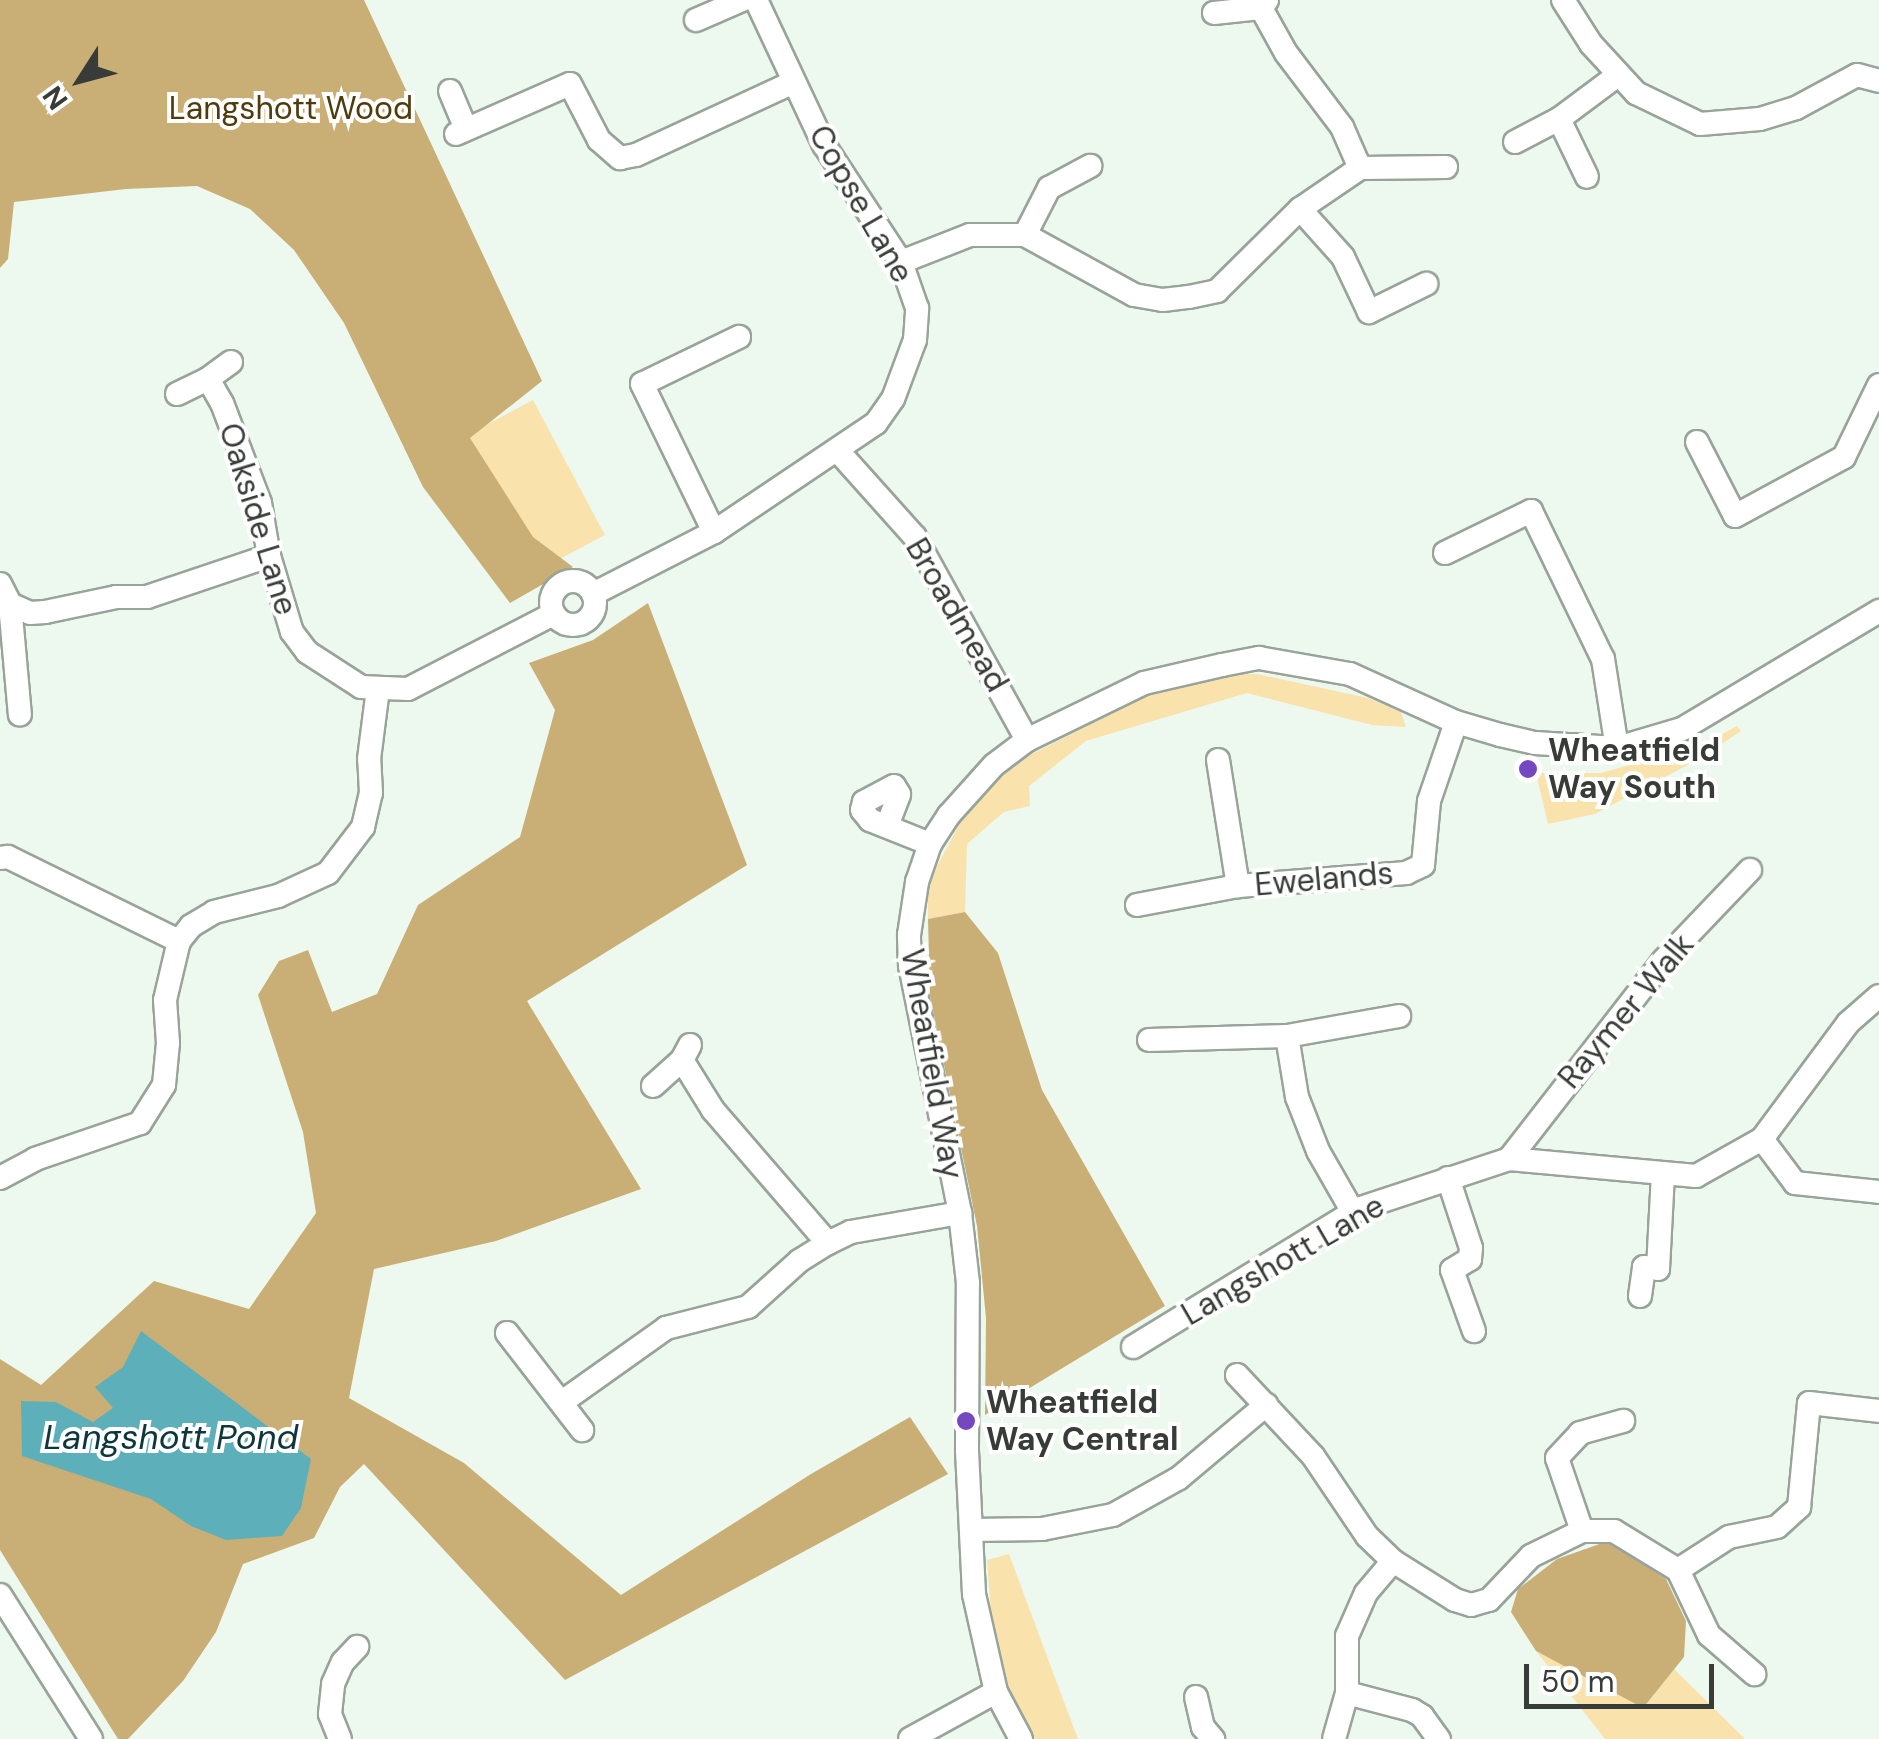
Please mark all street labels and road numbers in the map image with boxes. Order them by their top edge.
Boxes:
street label: Copse Lane [800,118,922,290]
street label: Oakside Lane [211,418,305,620]
street label: Broadmead [898,531,1016,699]
street label: Ewelands [1253,854,1395,904]
street label: Raymer Walk [1550,926,1702,1096]
street label: Wheatfield Way [893,946,971,1182]
street label: Langshott Lane [1175,1186,1391,1334]

